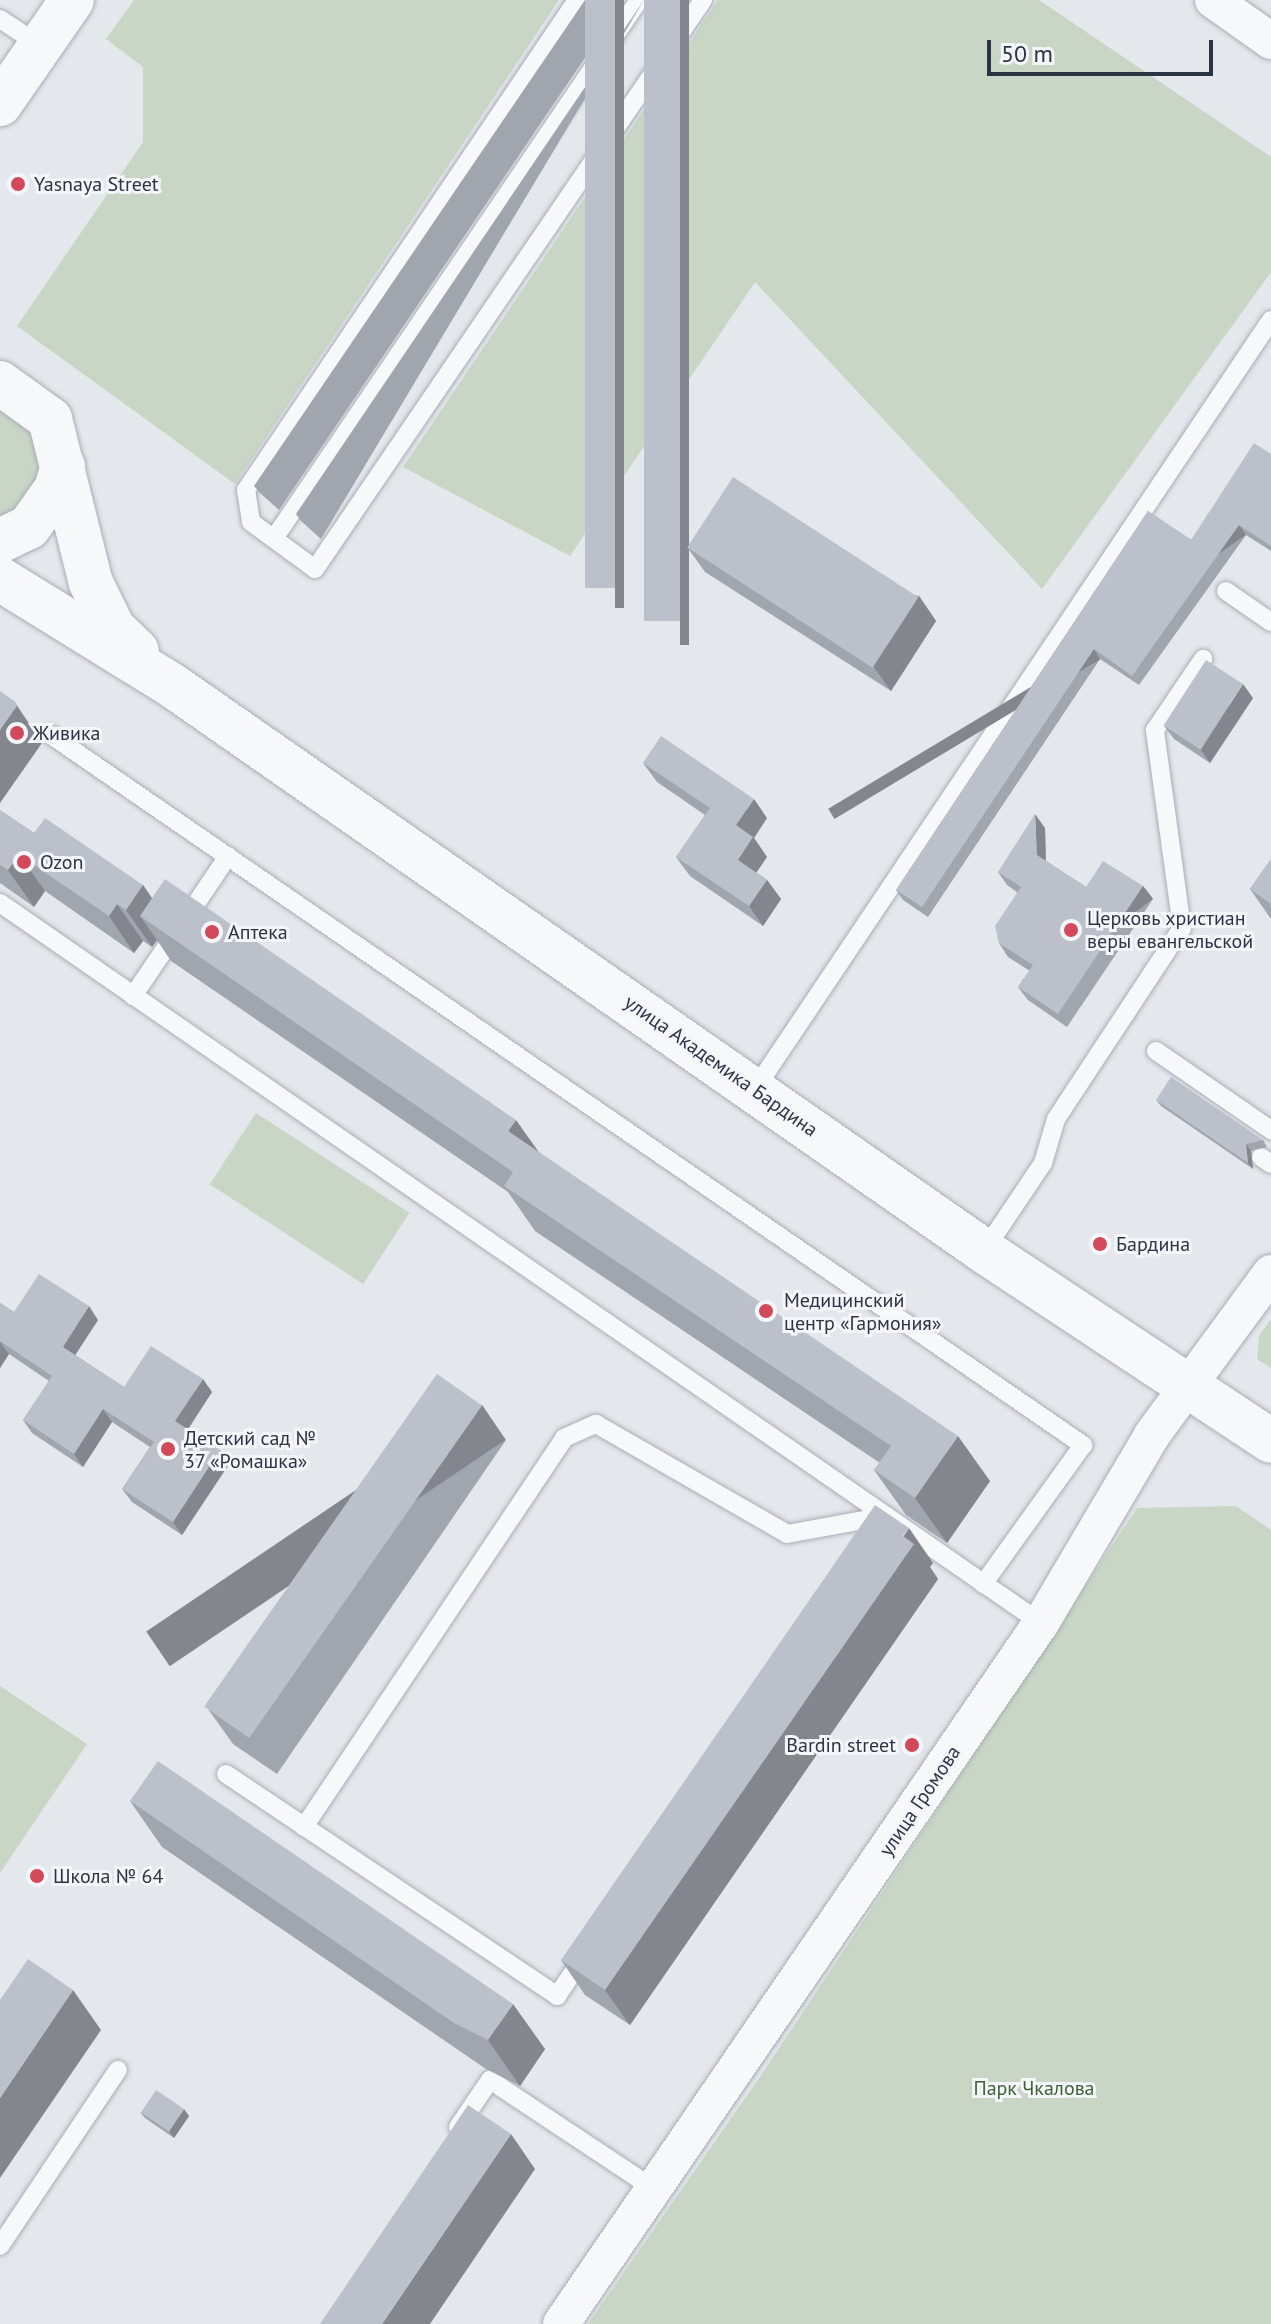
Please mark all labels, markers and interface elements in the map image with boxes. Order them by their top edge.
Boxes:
scale bar [991,24,1217,74]
text: 50 m [1001,38,1053,69]
place label: Yasnaya Street [34,172,159,196]
marker: Yasnaya Street [9,175,27,193]
place label: Живика [33,721,100,745]
marker: Живика [8,724,26,742]
place label: Ozon [40,850,83,874]
marker: Ozon [15,853,33,871]
place label: Церковь христиан веры евангельской [1087,906,1253,953]
place label: Аптека [228,920,288,944]
marker: Церковь христиан веры евангельской [1062,921,1080,939]
marker: Аптека [203,923,221,941]
street label: улица Академика Бардина [619,990,823,1142]
place label: Бардина [1116,1232,1190,1256]
marker: Бардина [1091,1235,1109,1253]
place label: Медицинский центр «Гармония» [784,1288,941,1335]
marker: Медицинский центр «Гармония» [755,1300,777,1322]
place label: Детский сад № 37 «Ромашка» [184,1426,316,1473]
marker: Детский сад № 37 «Ромашка» [159,1440,177,1458]
place label: Bardin street [786,1733,896,1757]
marker: Bardin street [903,1736,921,1754]
street label: улица Громова [874,1741,966,1861]
place label: Школа № 64 [53,1864,163,1888]
marker: Школа № 64 [28,1867,46,1885]
park label: Парк Чкалова [973,2076,1095,2100]

